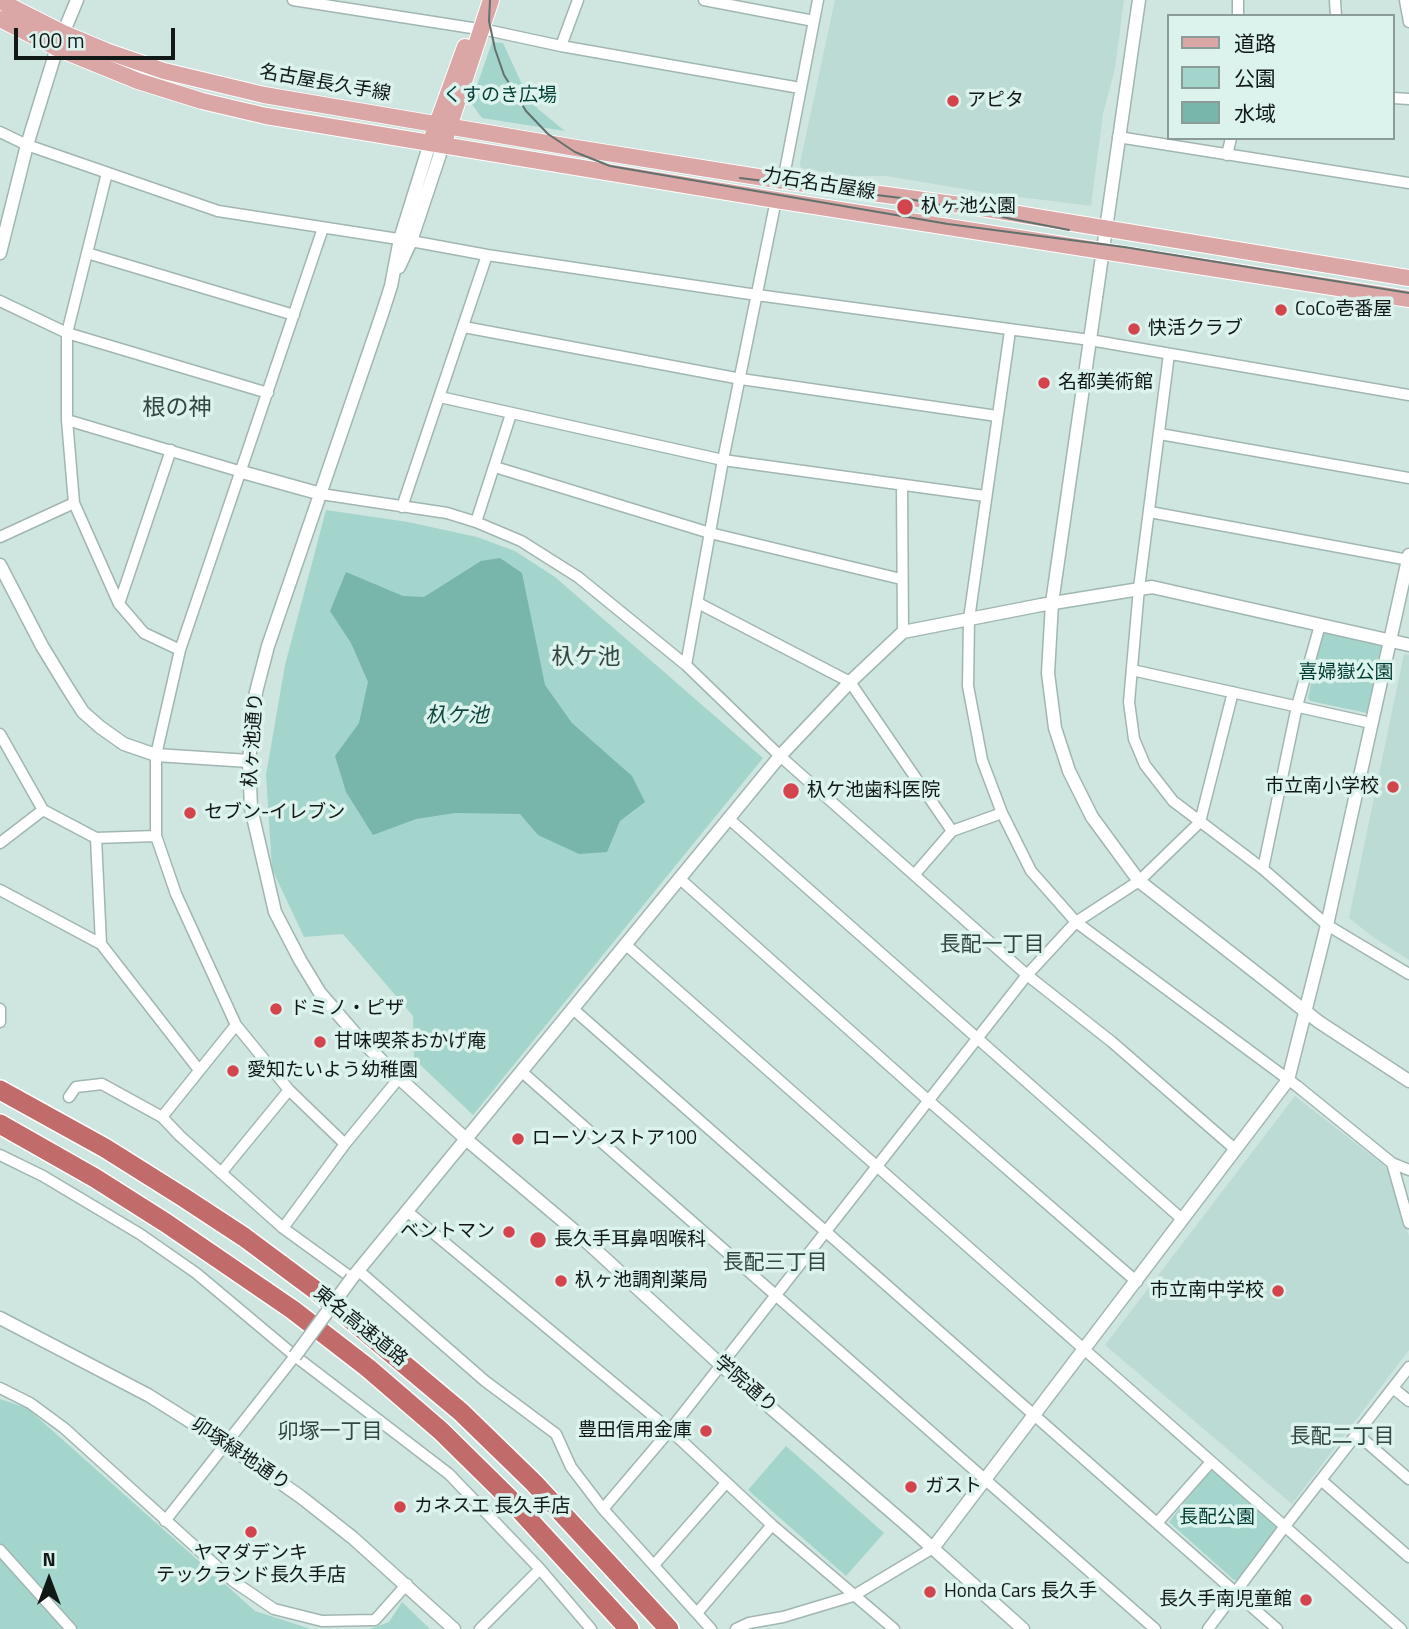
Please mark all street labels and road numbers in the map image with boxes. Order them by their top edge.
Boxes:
street label: 名古屋長久手線 [258,61,392,107]
street label: 力石名古屋線 [761,165,877,205]
street label: 杁ヶ池通り [239,692,269,788]
street label: 東名高速道路 [309,1282,411,1372]
street label: 学院通り [709,1351,781,1419]
street label: 卯塚緑地通り [186,1414,294,1496]

